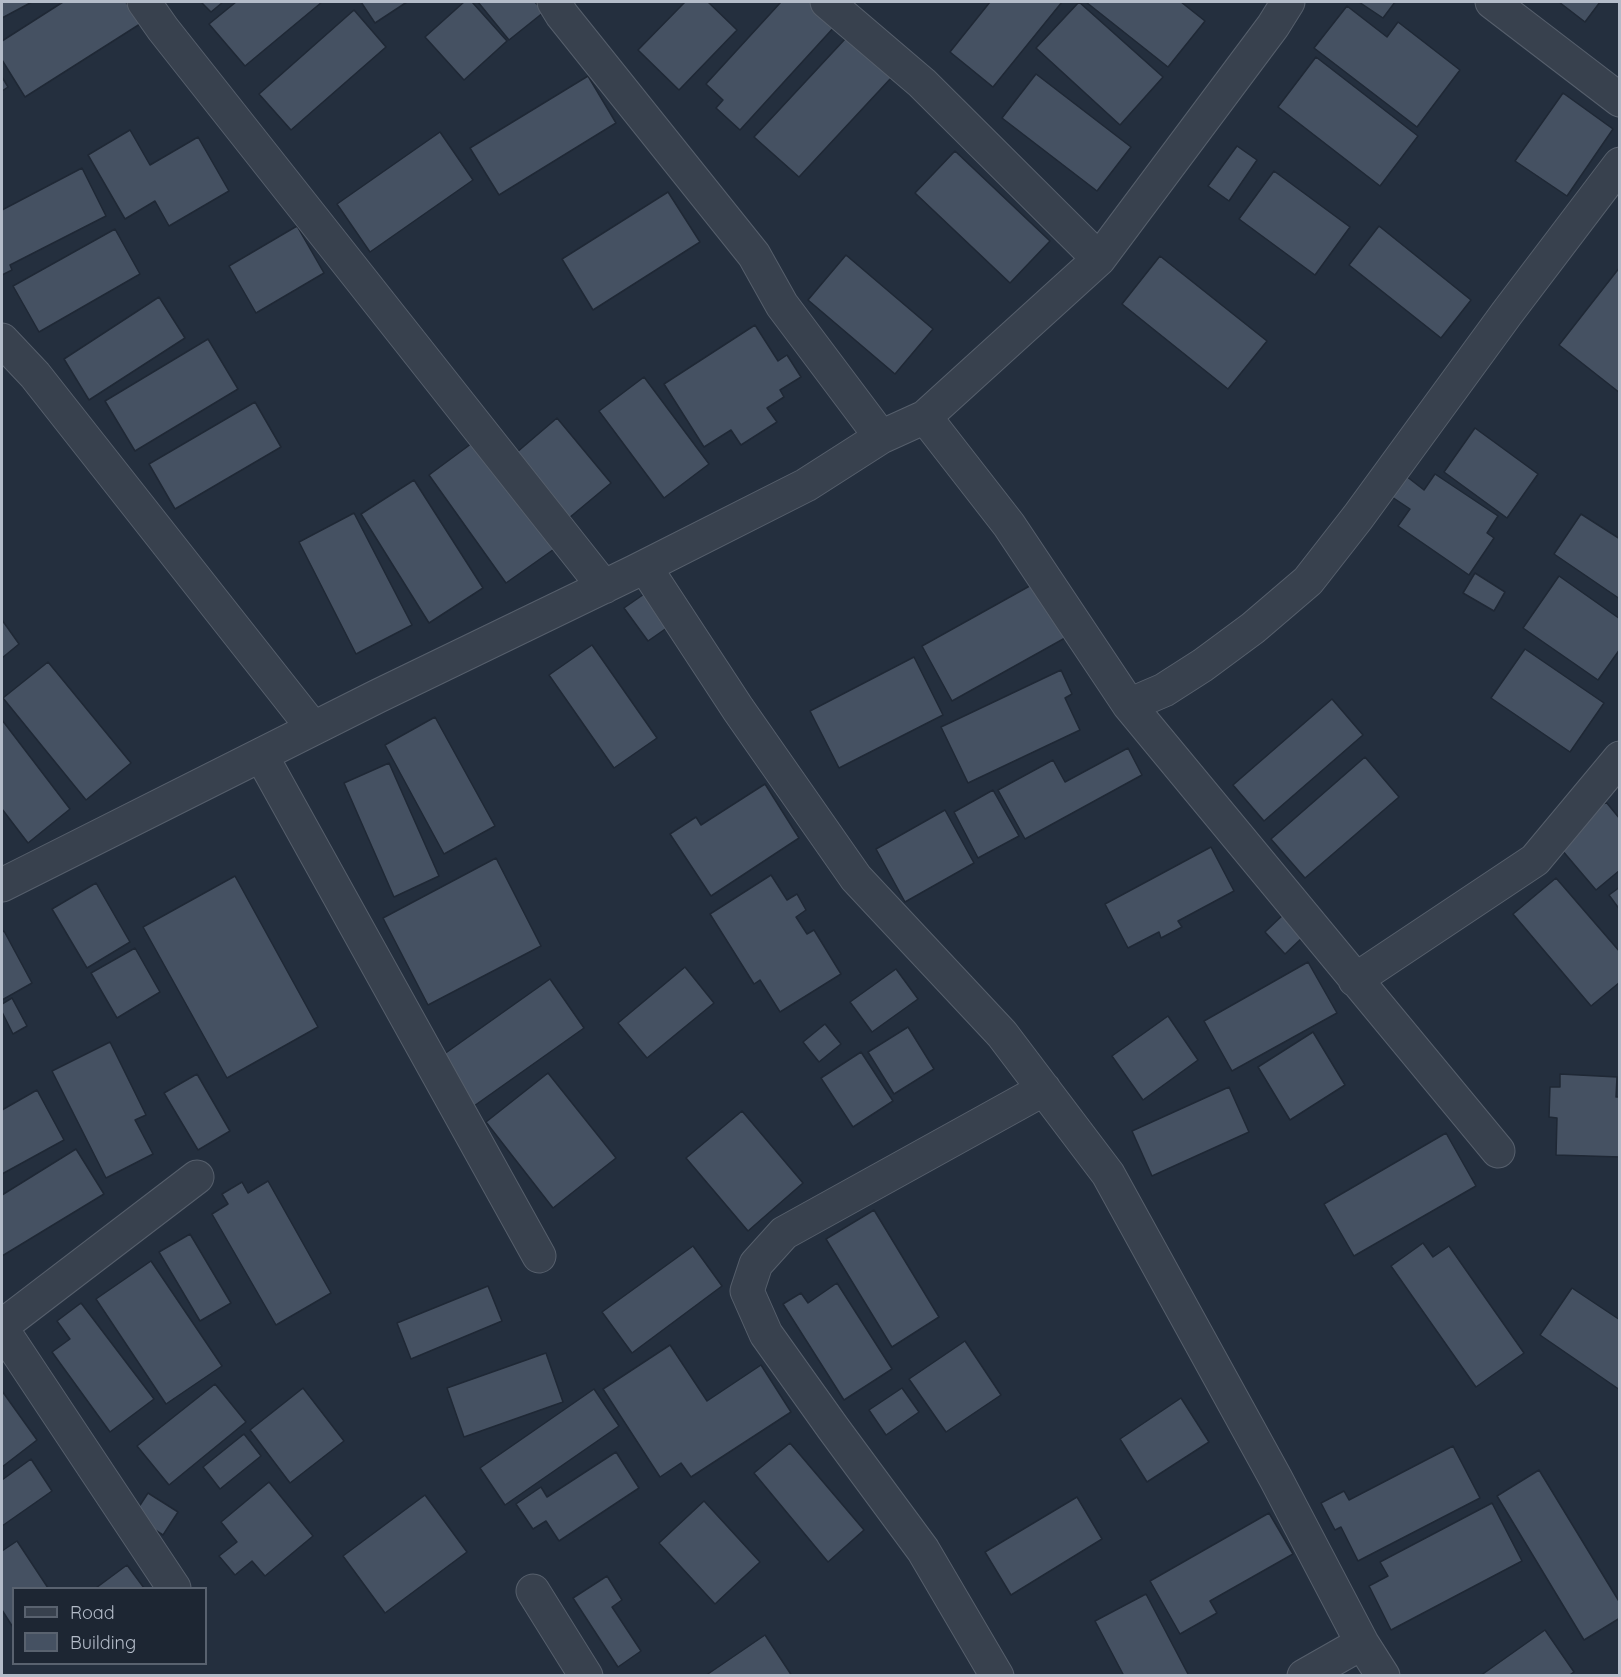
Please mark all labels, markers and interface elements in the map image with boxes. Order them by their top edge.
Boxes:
legend [12,1587,207,1665]
text: Road [70,1601,115,1624]
text: Building [70,1631,136,1654]

